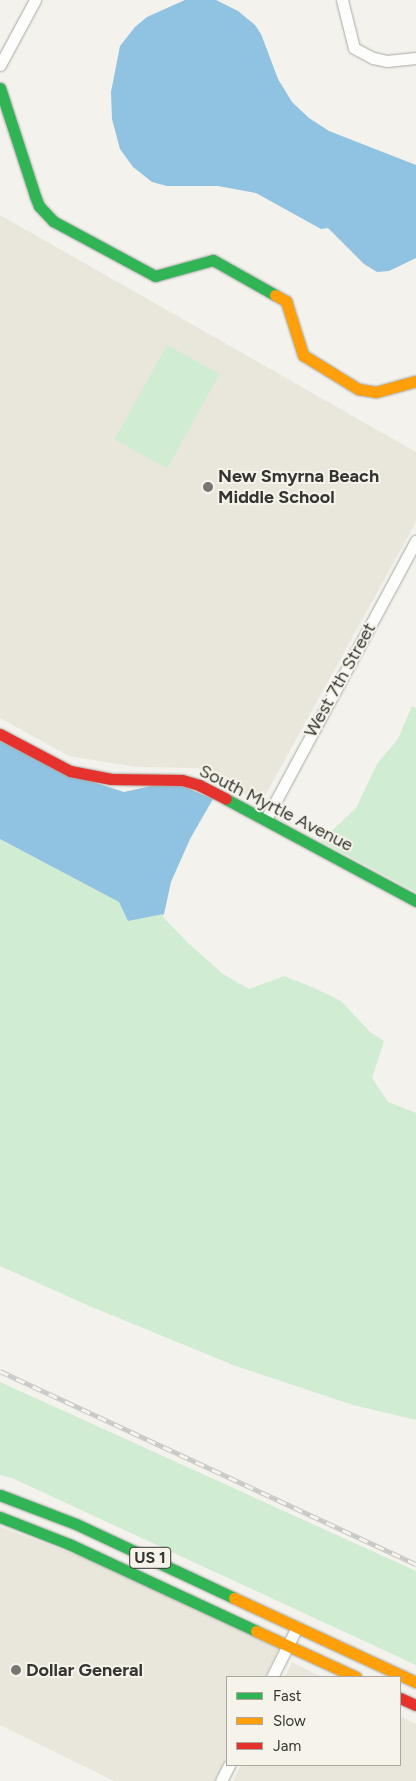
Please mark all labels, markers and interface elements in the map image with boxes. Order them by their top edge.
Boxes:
place label: New Smyrna Beach Middle School [218,466,379,508]
marker: New Smyrna Beach Middle School [202,481,214,493]
street label: West 7th Street [300,619,380,741]
street label: South Myrtle Avenue [196,760,356,856]
road number: US 1 [129,1545,171,1572]
place label: Dollar General [26,1659,143,1681]
marker: Dollar General [10,1664,22,1676]
legend [226,1676,401,1766]
text: Fast [273,1687,301,1705]
text: Slow [273,1712,306,1730]
text: Jam [273,1737,301,1755]

